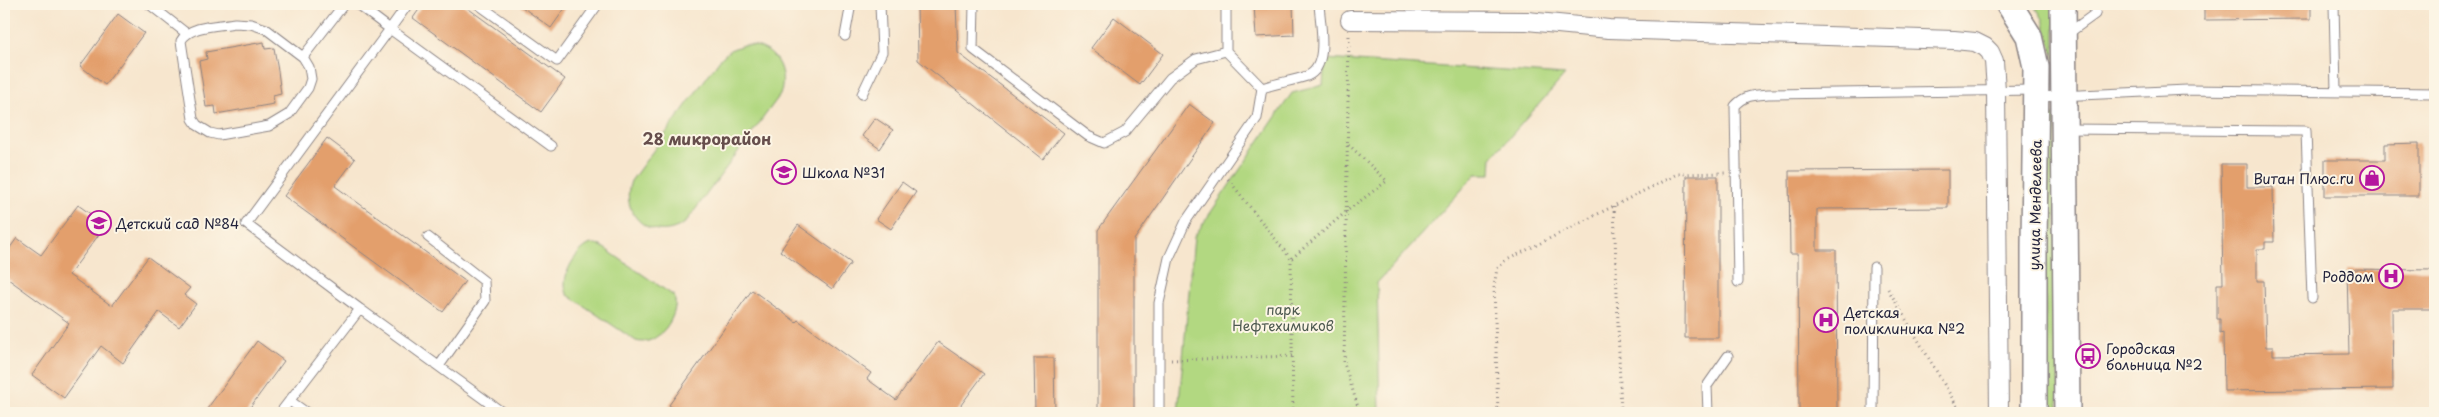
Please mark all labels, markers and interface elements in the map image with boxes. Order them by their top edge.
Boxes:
district label: 28 микрорайон [643,126,771,150]
street label: улица Менделеева [2023,139,2047,271]
school or university icon: Школа №31 [771,159,797,185]
place label: Школа №31 [802,162,885,183]
shop icon: Витан Плюс.ru [2359,165,2385,191]
place label: Витан Плюс.ru [2253,168,2354,189]
school or university icon: Детский сад №84 [86,210,112,236]
place label: Детский сад №84 [115,213,239,234]
hospital icon: Роддом [2378,263,2404,289]
place label: Роддом [2322,266,2374,287]
park label: парк Нефтехимиков [1232,299,1334,336]
place label: Детская поликлиника №2 [1843,302,1965,339]
hospital icon: Детская поликлиника №2 [1813,307,1839,333]
place label: Городская больница №2 [2106,338,2203,375]
bus stop icon: Городская больница №2 [2075,343,2101,369]

